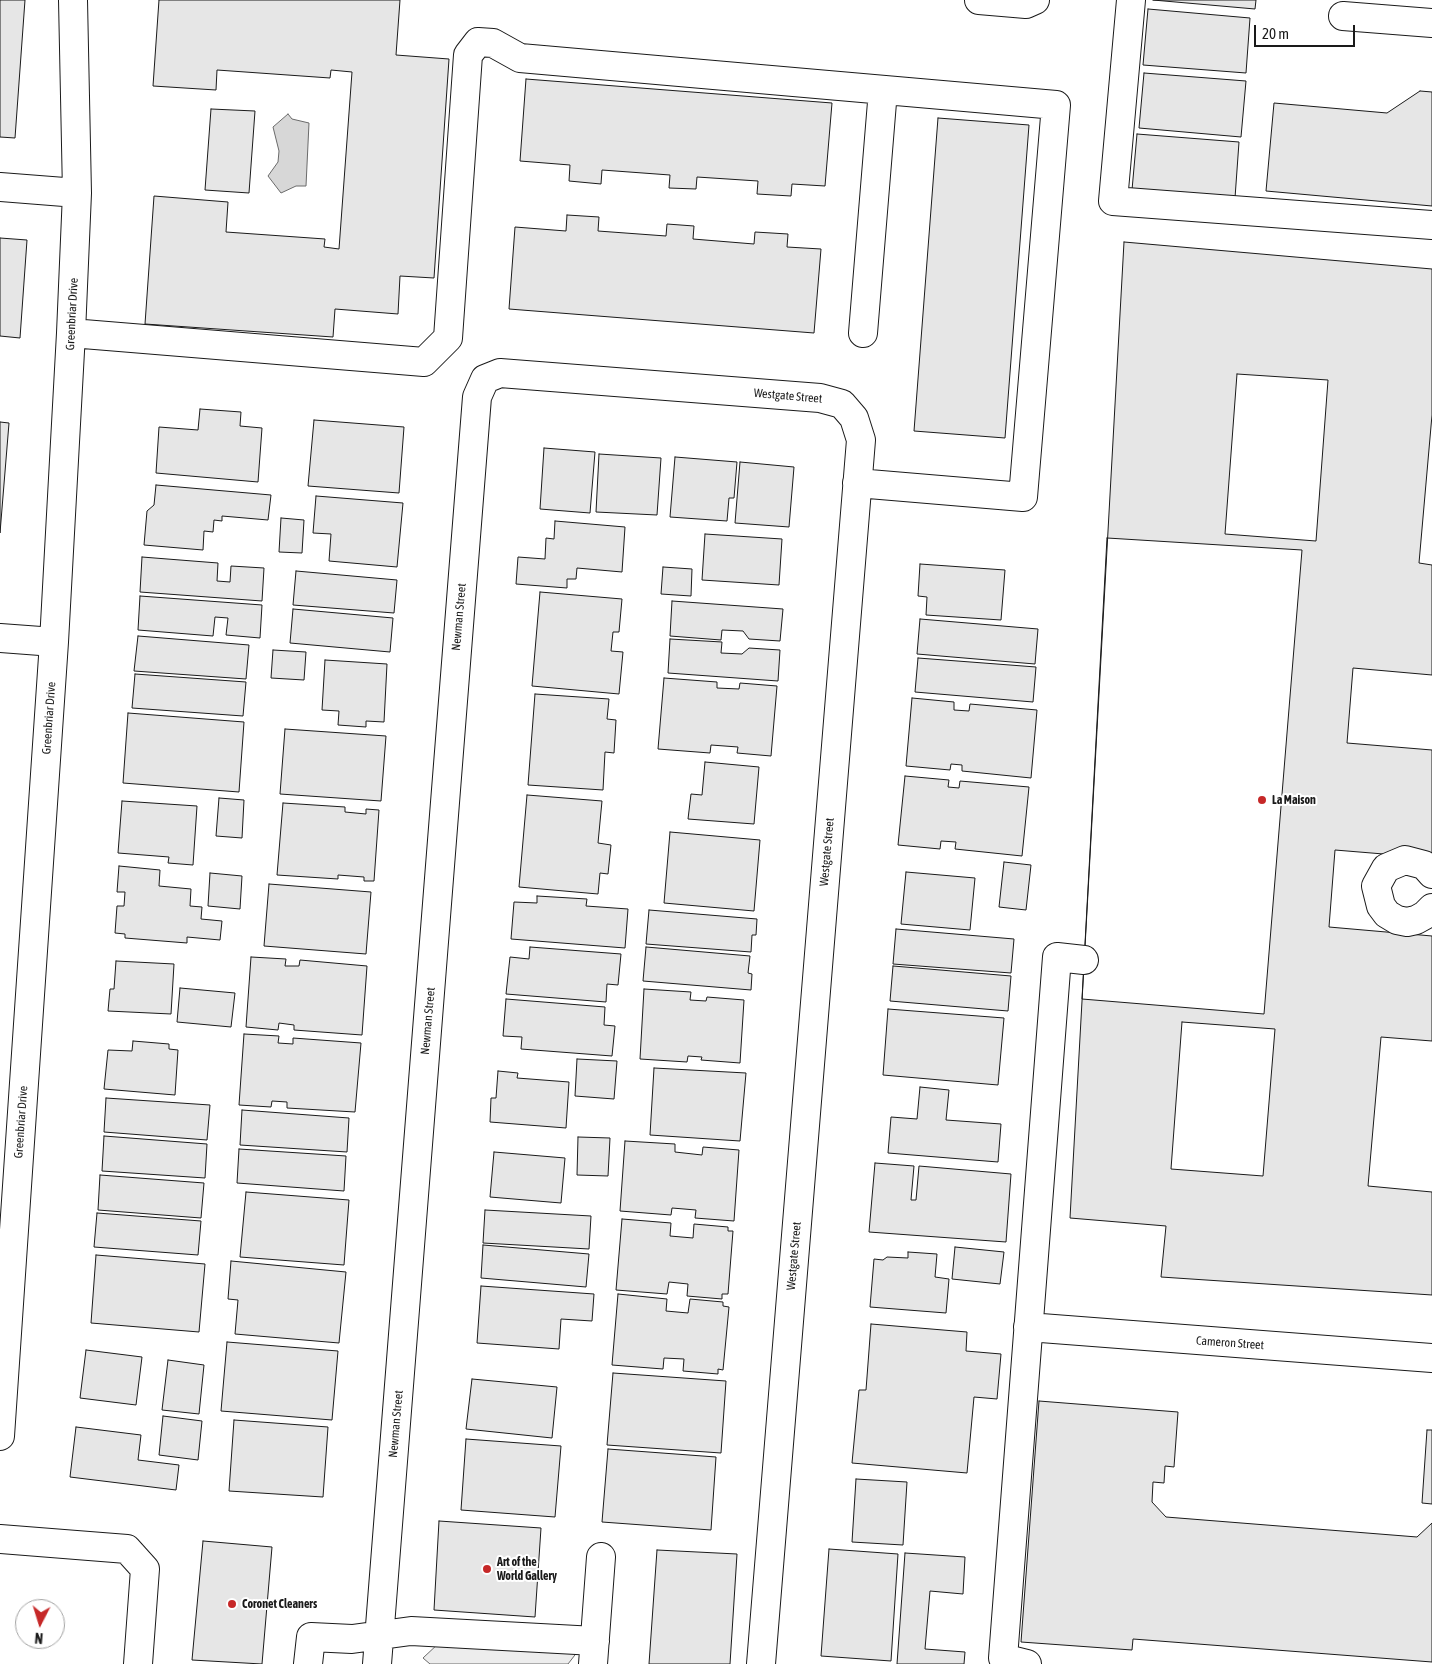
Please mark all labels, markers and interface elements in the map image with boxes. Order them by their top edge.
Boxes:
scale bar [1257,15,1358,47]
text: 20 m [1262,25,1289,42]
street label: Greenbriar Drive [63,277,81,351]
street label: Westgate Street [753,386,823,406]
street label: Newman Street [449,583,469,651]
street label: Greenbriar Drive [39,681,59,755]
place label: La Maison [1272,793,1316,807]
marker: La Maison [1256,794,1268,806]
street label: Westgate Street [817,817,837,887]
street label: Newman Street [418,987,438,1055]
street label: Greenbriar Drive [11,1085,31,1159]
street label: Westgate Street [784,1221,804,1291]
street label: Cameron Street [1196,1333,1264,1353]
street label: Newman Street [386,1390,406,1458]
place label: Art of the World Gallery [497,1555,557,1583]
marker: Art of the World Gallery [481,1563,493,1575]
place label: Coronet Cleaners [242,1597,317,1611]
marker: Coronet Cleaners [226,1598,238,1610]
north arrow [15,1599,65,1649]
text: N [34,1630,44,1646]

